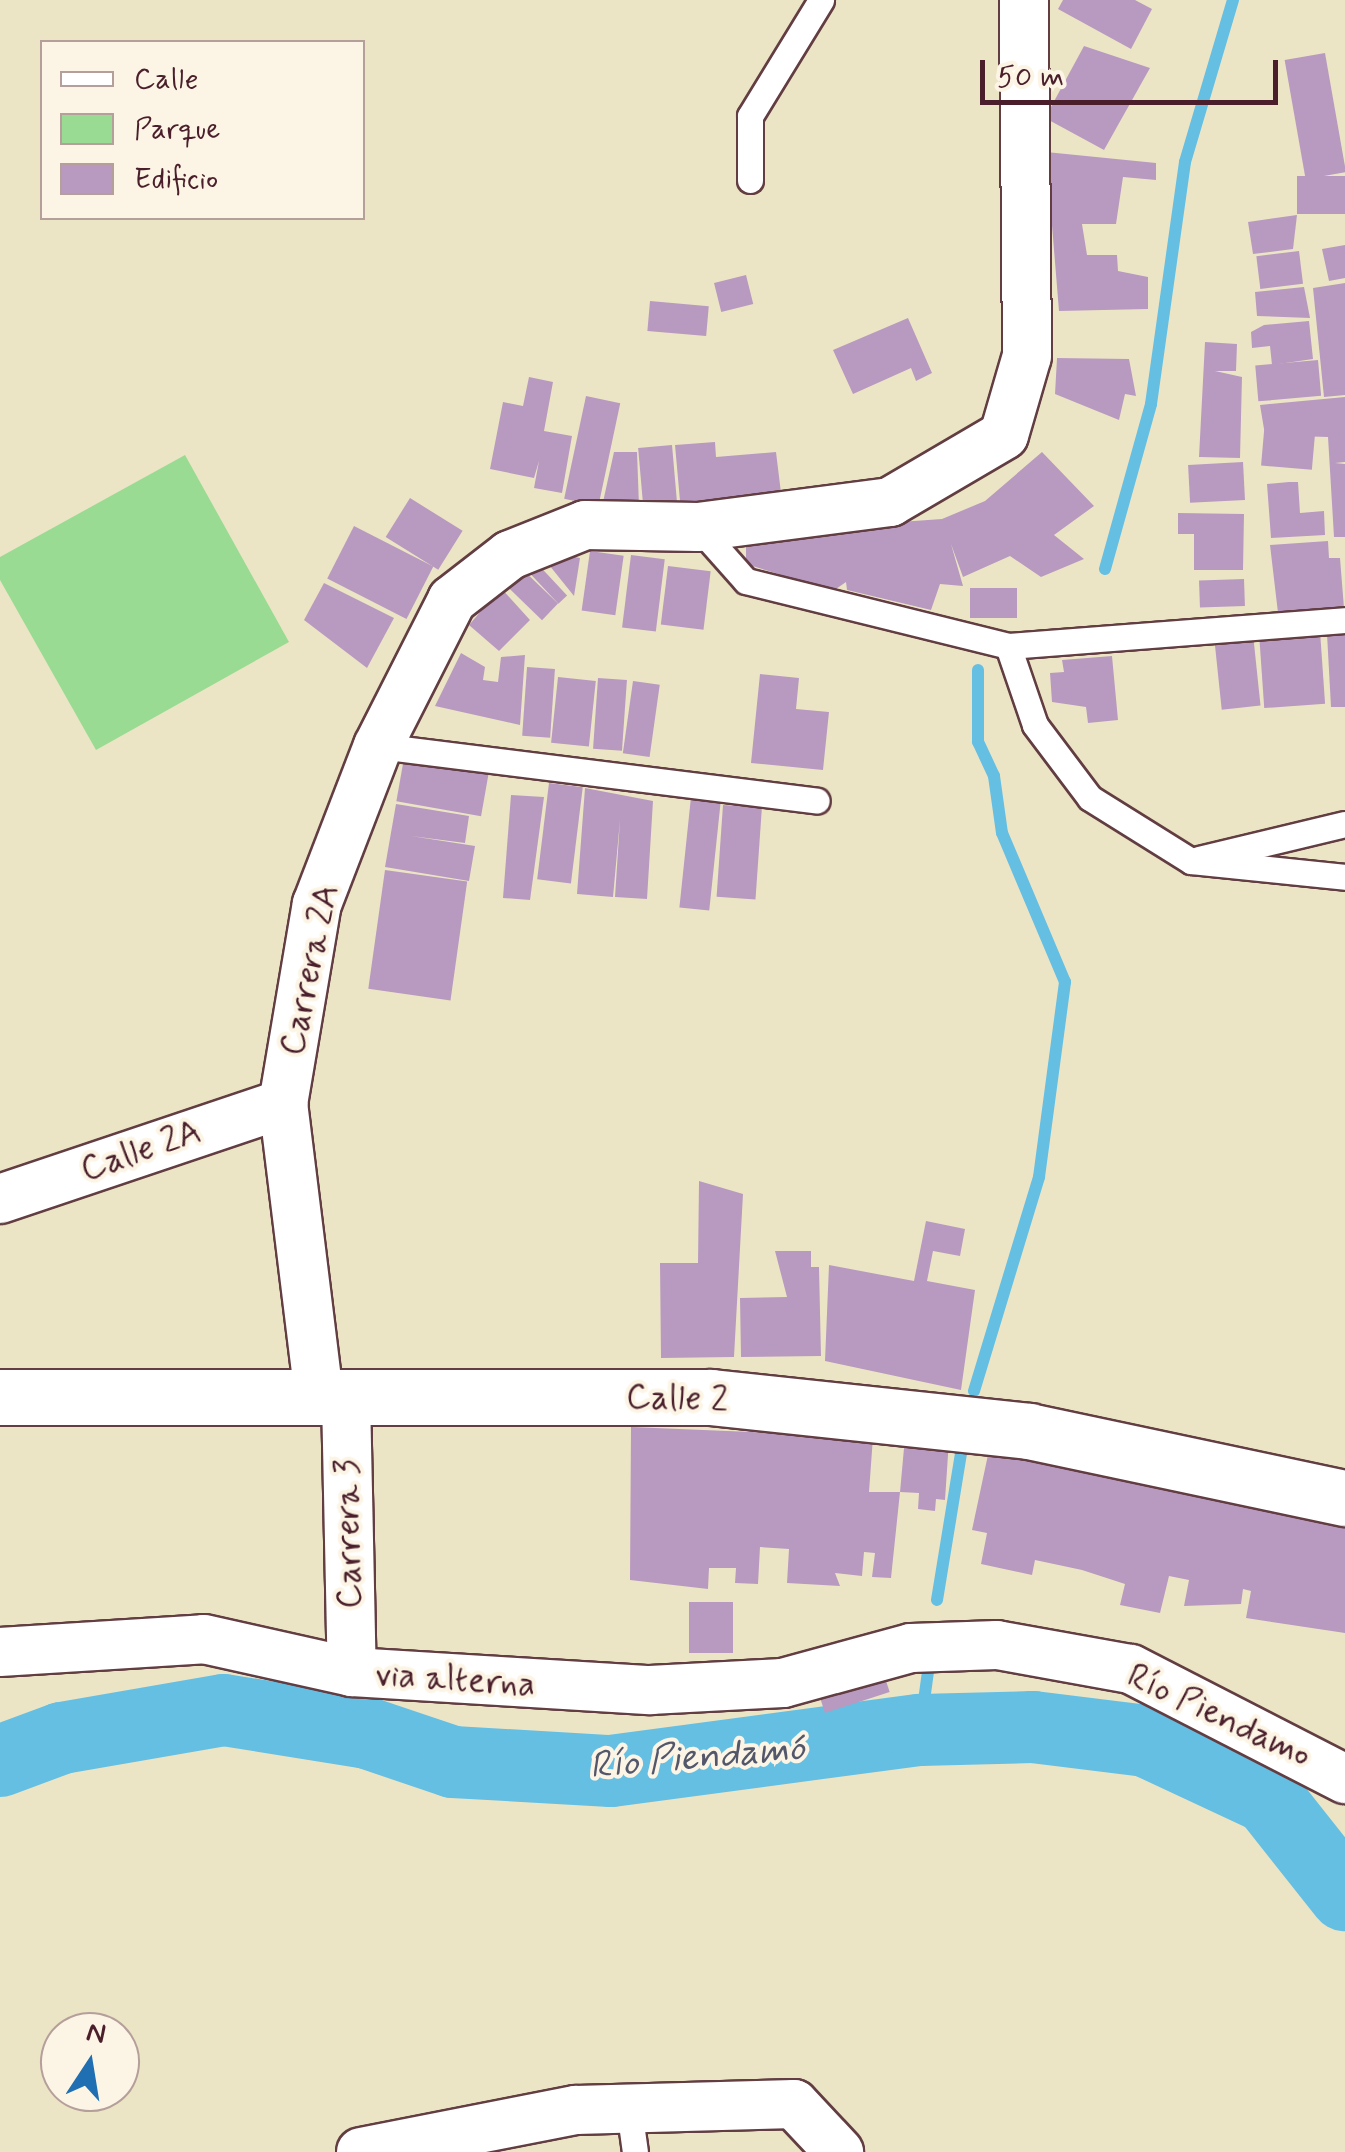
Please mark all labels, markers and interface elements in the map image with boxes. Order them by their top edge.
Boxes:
legend [40,40,365,220]
scale bar [985,40,1282,102]
text: 50 m [997,58,1064,97]
text: Calle [134,60,199,99]
text: Parque [134,110,220,149]
text: Edificio [134,160,218,199]
street label: Carrera 2A [271,881,349,1059]
street label: Calle 2A [75,1111,207,1191]
street label: Calle 2 [625,1376,729,1422]
street label: Carrera 3 [327,1459,371,1609]
street label: via alterna [374,1653,536,1707]
street label: Río Piendamo [1120,1655,1318,1777]
water label: Río Piendamó [587,1726,807,1790]
north arrow [40,2012,140,2112]
text: N [83,2014,109,2054]

